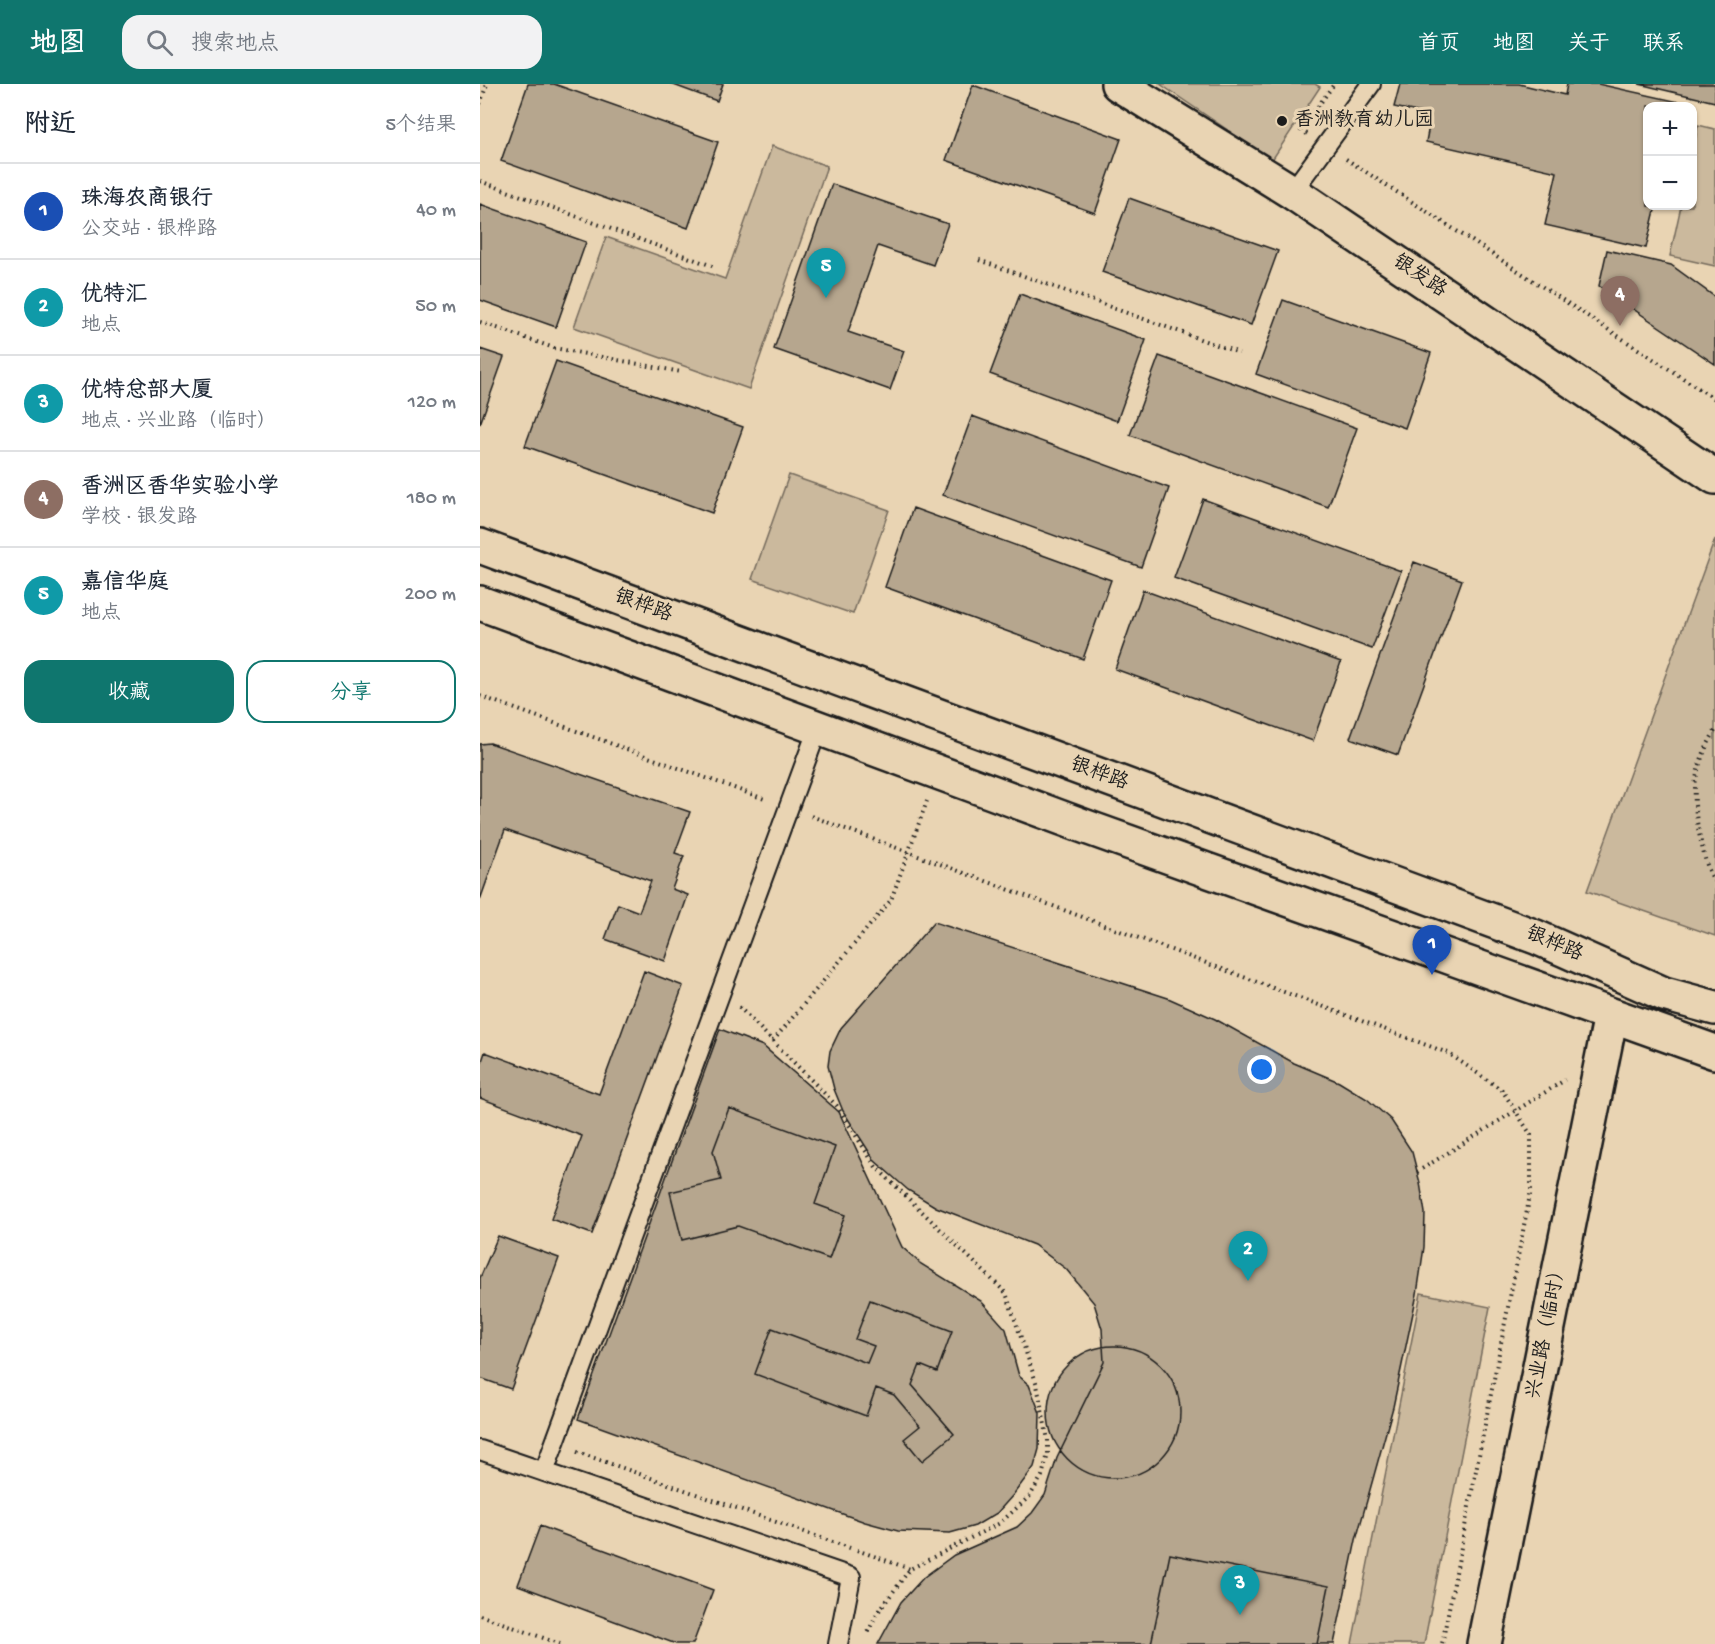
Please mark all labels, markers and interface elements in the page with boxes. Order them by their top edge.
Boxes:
search box [122,15,542,69]
icon: search [143,26,176,59]
text: 地图 [30,29,86,62]
text: 搜索地点 [191,32,279,58]
text: 首页 [1418,33,1460,58]
text: 地图 [1493,33,1535,58]
text: 关于 [1568,33,1610,58]
text: 联系 [1643,33,1685,58]
map controls [1643,102,1697,210]
button: + [1643,102,1697,156]
place label: 香洲教育幼儿园 [1294,108,1434,133]
text: 附近 [24,111,76,142]
marker: 香洲教育幼儿园 [1275,114,1289,128]
text: 5个结果 [385,115,456,138]
button: − [1643,156,1697,210]
text: 珠海农商银行 [81,187,213,213]
text: 1 [39,200,48,223]
text: 40 m [416,200,456,223]
text: 公交站 · 银桦路 [81,219,217,242]
pin: 5 [806,248,846,298]
street label: 银发路 [1388,249,1452,304]
pin: 4 [1600,276,1640,326]
text: 优特汇 [81,283,147,309]
text: 2 [39,296,48,319]
text: 50 m [415,296,456,319]
text: 地点 [81,315,121,338]
text: 优特总部大厦 [81,379,213,405]
text: 3 [38,392,49,415]
text: 120 m [408,392,456,415]
text: 地点 · 兴业路（临时） [81,411,277,434]
text: 香洲区香华实验小学 [81,475,279,501]
text: 4 [39,488,48,511]
text: 180 m [407,488,456,511]
text: 学校 · 银发路 [81,507,197,530]
text: 嘉信华庭 [81,571,169,597]
text: 5 [38,584,49,607]
text: 200 m [405,584,456,607]
street label: 银桦路 [611,584,677,628]
text: 地点 [81,603,121,626]
button: 收藏 [24,660,234,723]
button: 分享 [246,660,456,723]
street label: 银桦路 [1067,752,1133,796]
street label: 银桦路 [1522,921,1588,968]
pin: 1 [1412,926,1452,975]
your location [1247,1055,1276,1084]
pin: 2 [1228,1232,1268,1281]
street label: 兴业路（临时） [1521,1259,1573,1401]
pin: 3 [1220,1566,1260,1615]

